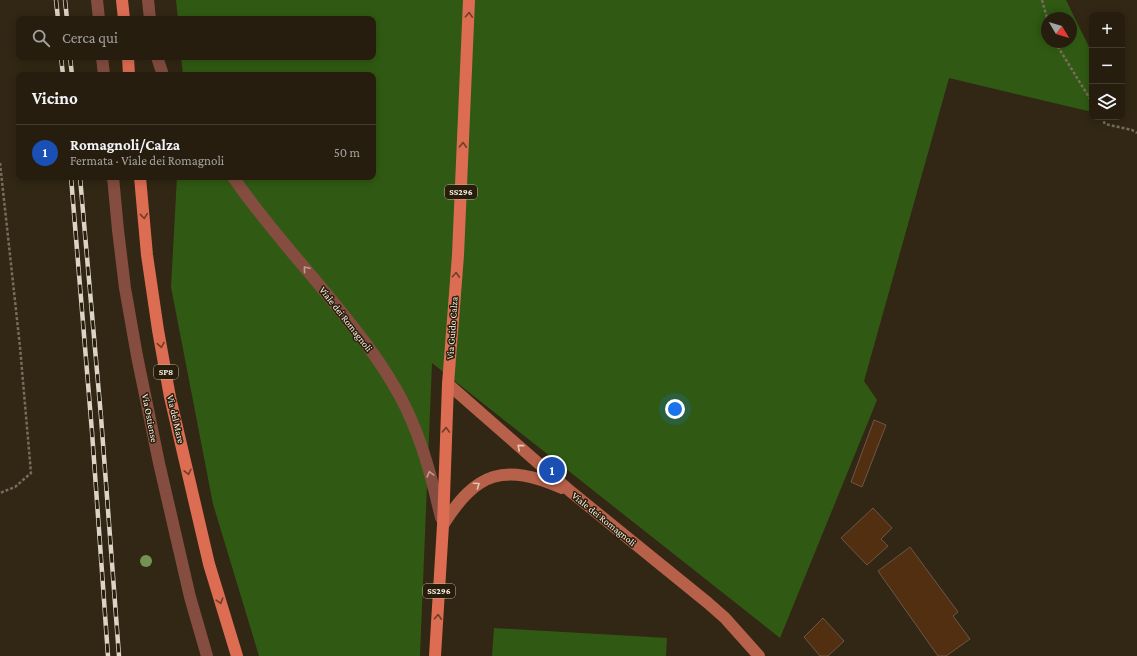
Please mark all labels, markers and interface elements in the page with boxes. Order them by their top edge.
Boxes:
one-way arrow [464,12,473,18]
north arrow [1041,12,1077,48]
map controls [1089,12,1125,120]
button: + [1089,12,1125,48]
search box [16,16,376,60]
icon: search [30,27,52,49]
text: Cerca qui [62,30,118,46]
button: − [1089,48,1125,84]
button: layers [1089,84,1125,120]
text: Vicino [32,89,78,108]
text: Romagnoli/Calza [70,137,180,153]
one-way arrow [459,142,467,148]
text: 1 [43,145,47,160]
text: 50 m [334,145,360,160]
text: Fermata · Viale dei Romagnoli [70,153,224,168]
road number: SS296 [445,185,477,199]
one-way arrow [139,213,148,219]
one-way arrow [303,266,310,273]
one-way arrow [452,272,461,278]
street label: Viale dei Romagnoli [317,284,375,354]
street label: Via Guido Calza [444,296,460,360]
one-way arrow [156,342,164,348]
road number: SP8 [154,365,178,379]
street label: Via Ostiense [140,393,160,444]
street label: Via del Mare [165,394,187,445]
your location [665,399,685,419]
one-way arrow [442,427,450,433]
one-way arrow [517,444,525,452]
pin: 1 [539,455,565,485]
one-way arrow [183,469,191,475]
one-way arrow [426,470,435,477]
one-way arrow [473,482,480,490]
street label: Viale dei Romagnoli [570,490,639,548]
road number: SS296 [423,584,455,598]
one-way arrow [215,598,224,605]
one-way arrow [433,614,442,620]

